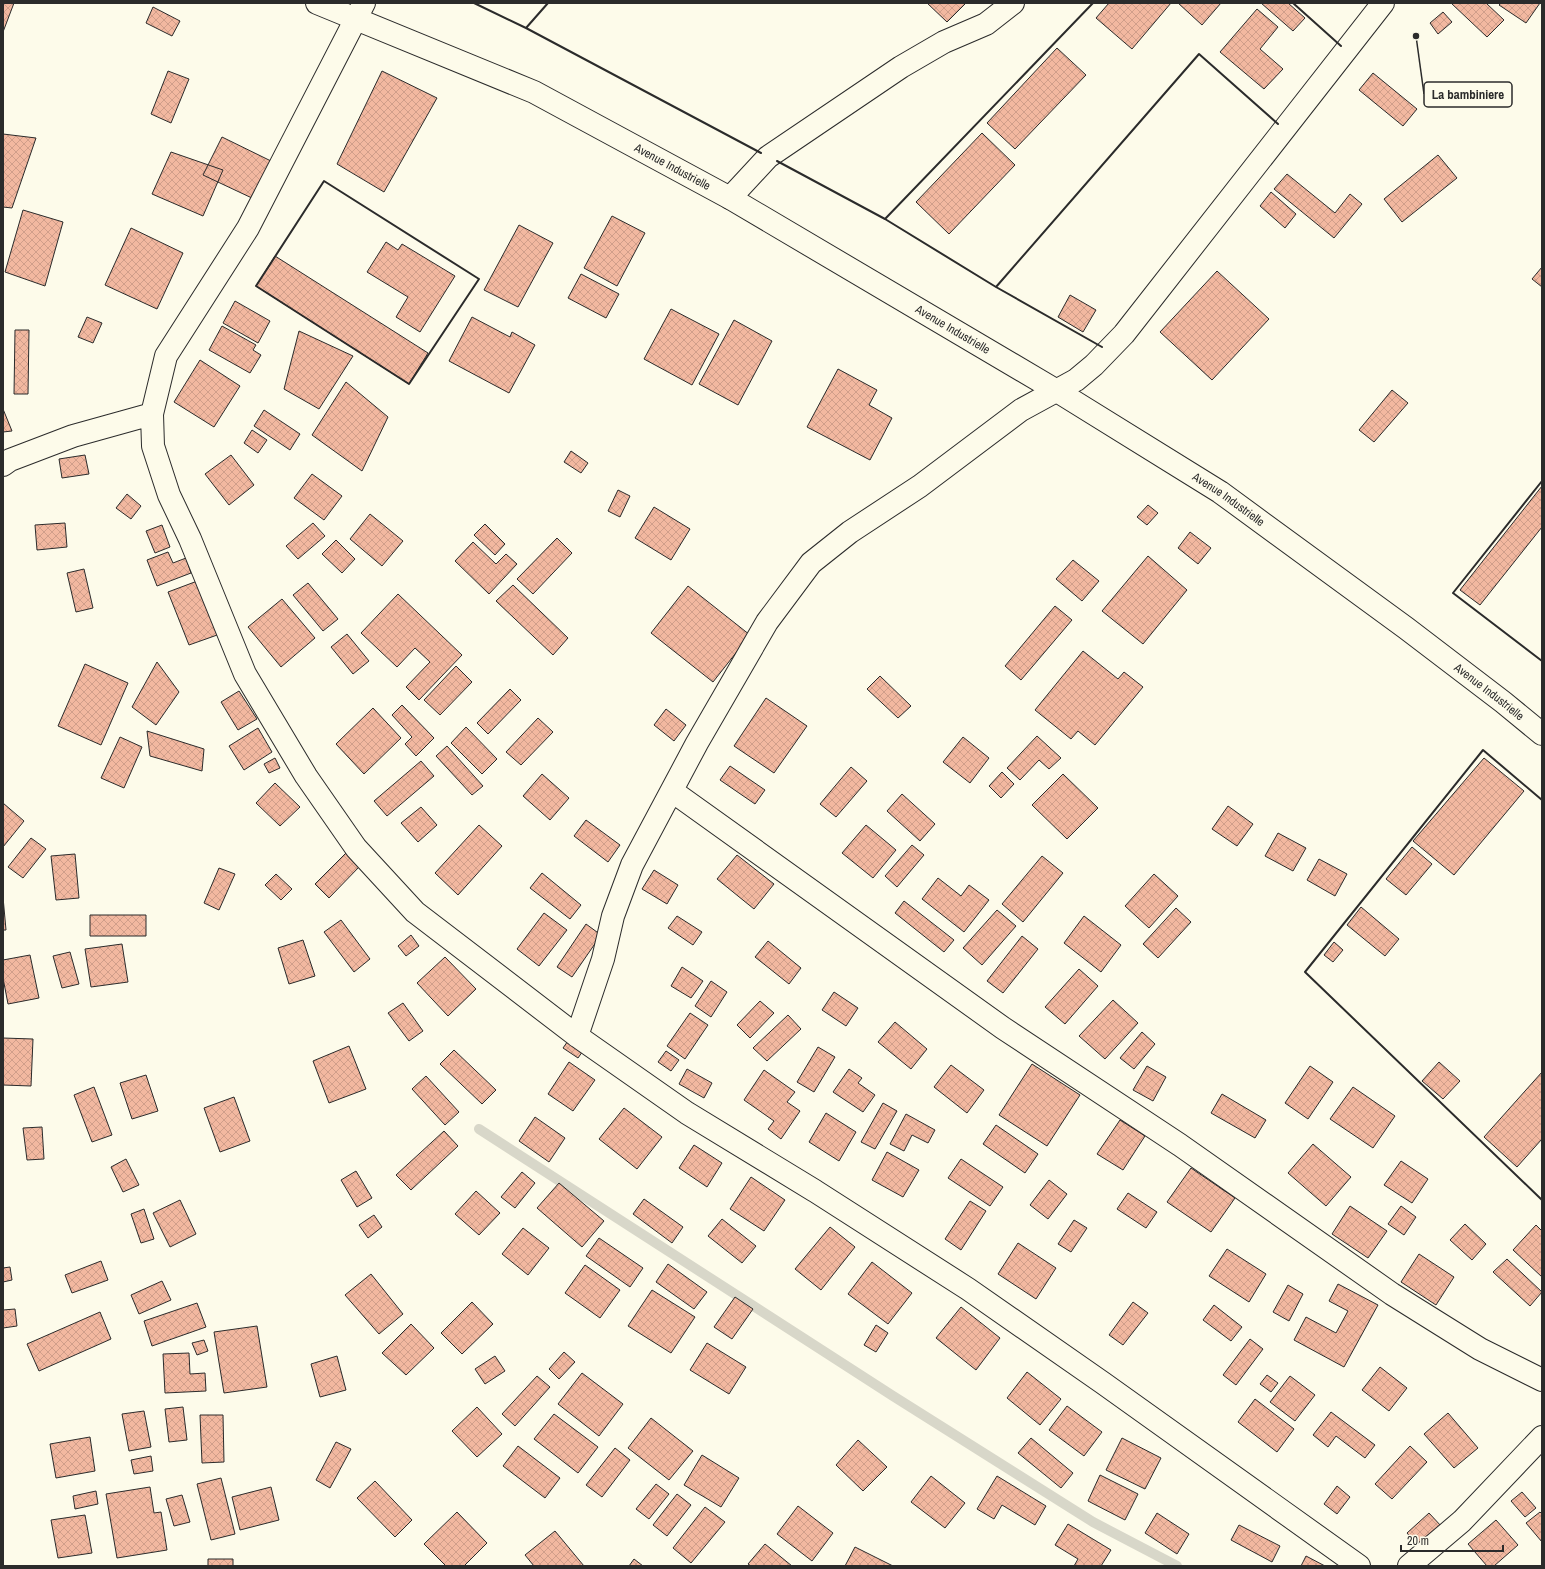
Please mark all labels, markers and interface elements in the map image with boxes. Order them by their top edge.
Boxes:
callout: La bambiniere [1424,82,1512,107]
text: La bambiniere [1432,86,1504,103]
street label: Avenue Industrielle [631,139,713,194]
street label: Avenue Industrielle [912,301,993,358]
street label: Avenue Industrielle [1189,468,1268,530]
street label: Avenue Industrielle [1450,659,1527,724]
scale bar [1401,1527,1503,1553]
text: 20 m [1407,1533,1429,1549]

